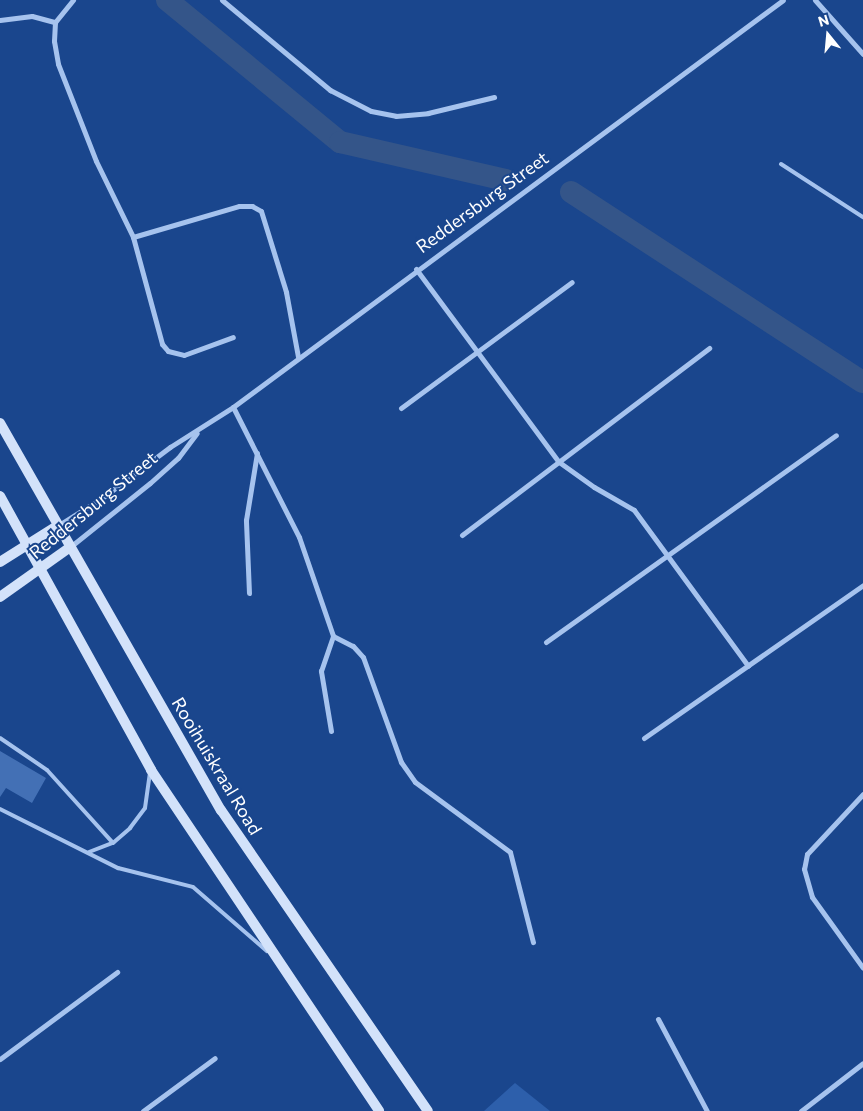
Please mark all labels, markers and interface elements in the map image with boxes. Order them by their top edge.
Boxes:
north arrow [803,10,853,60]
text: N [816,11,831,30]
street label: Reddersburg Street [412,147,552,257]
street label: Reddersburg Street [25,447,161,563]
street label: Rooihuiskraal Road [167,693,267,839]

